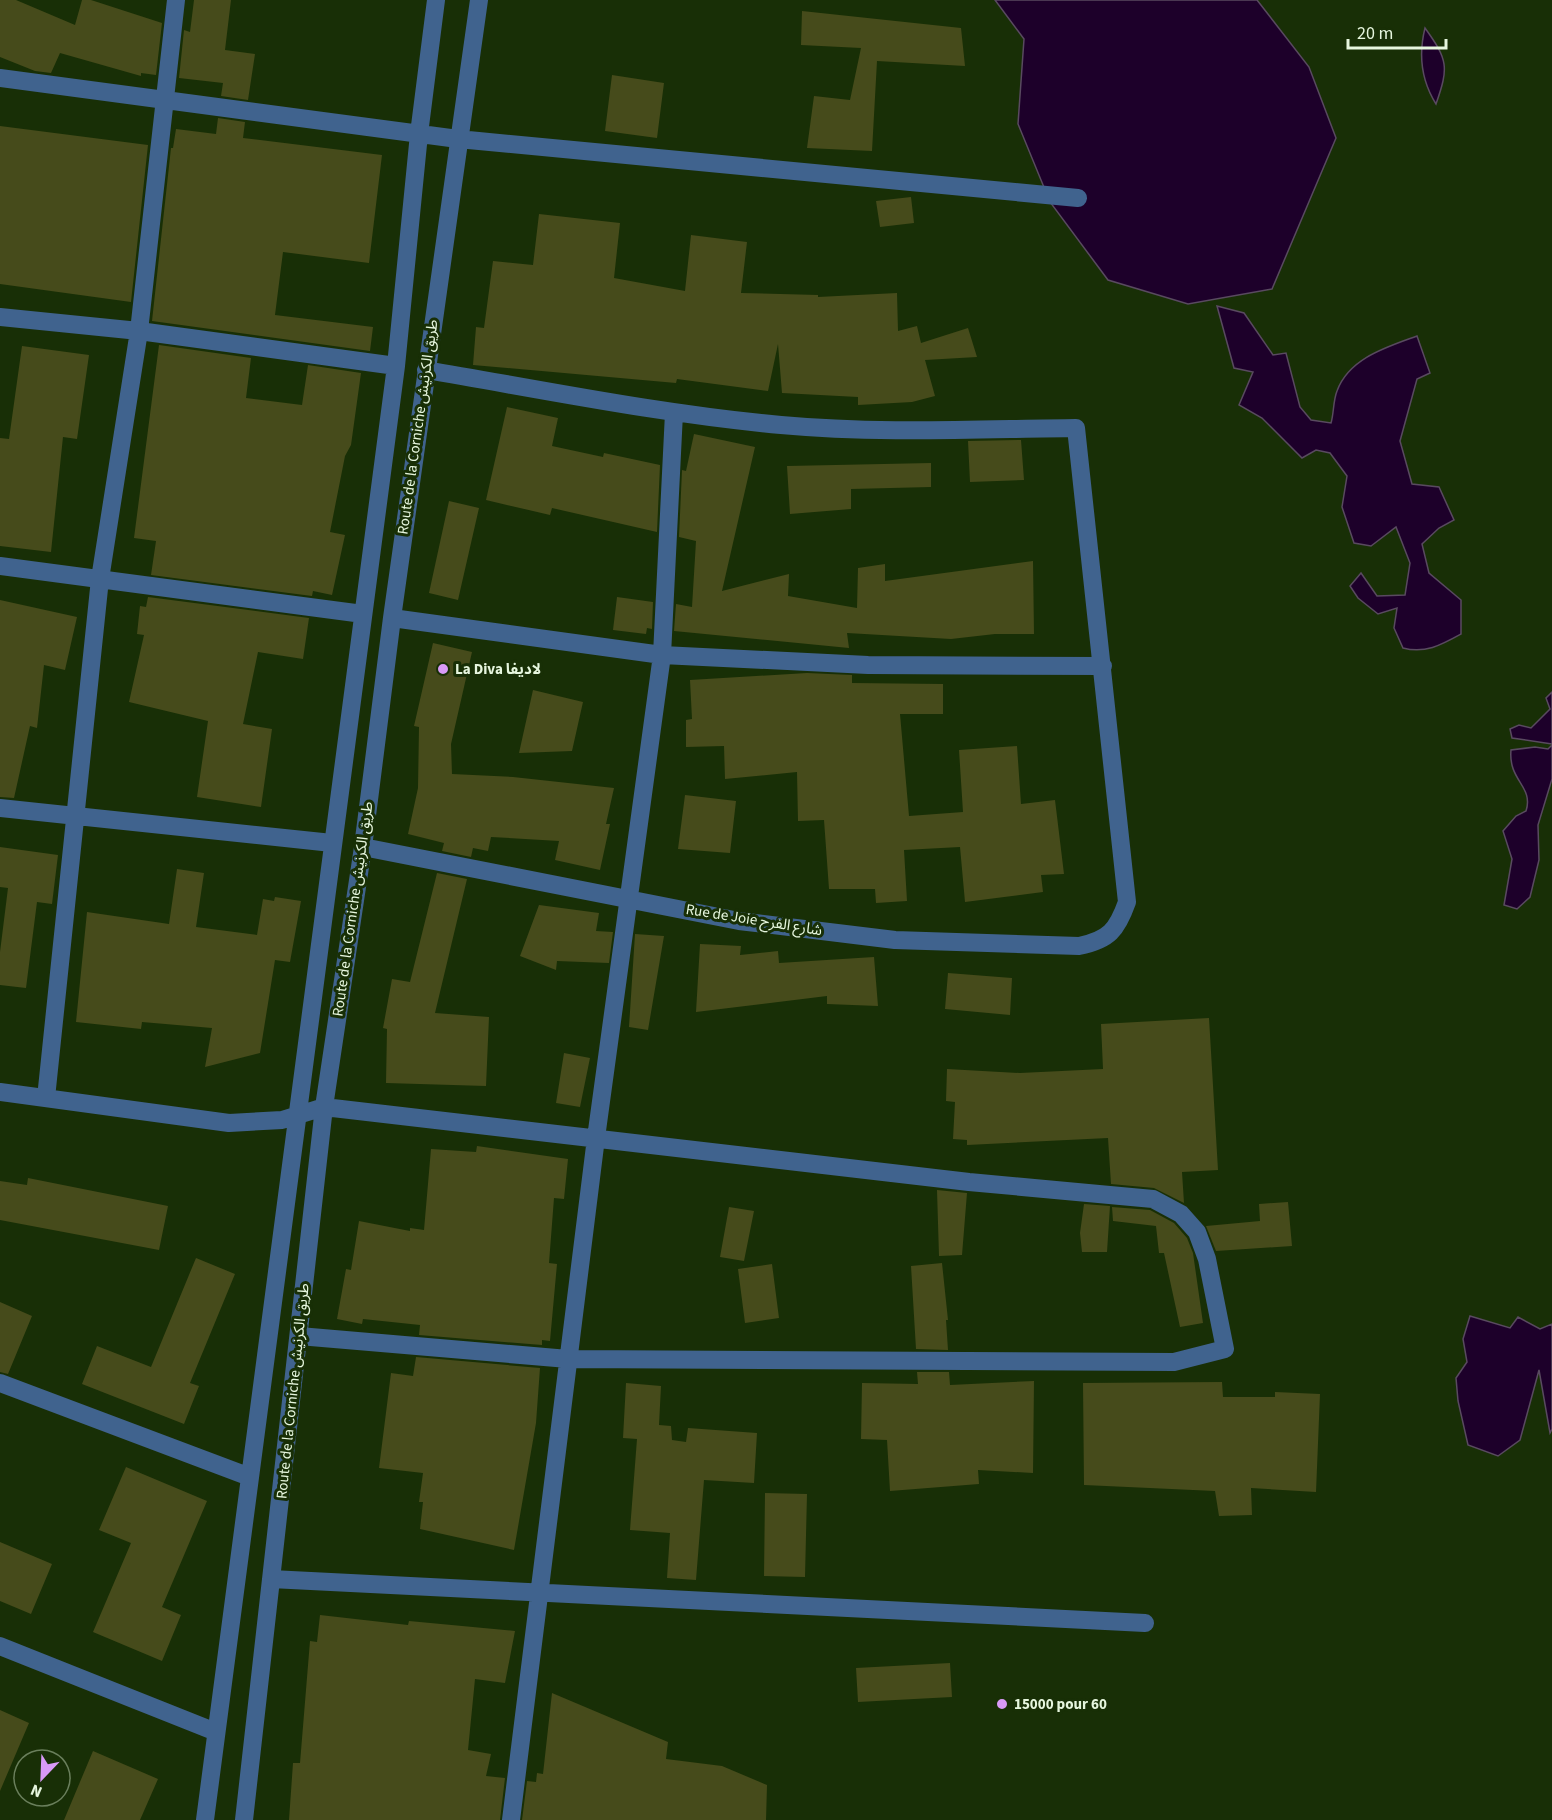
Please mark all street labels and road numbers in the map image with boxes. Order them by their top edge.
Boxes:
street label: Route de la Corniche طريق الكرنيش [393,318,443,536]
street label: Route de la Corniche طريق الكرنيش [328,800,378,1018]
street label: Rue de Joie شارع الفرح [684,899,824,942]
street label: Route de la Corniche طريق الكرنيش [271,1282,315,1500]

